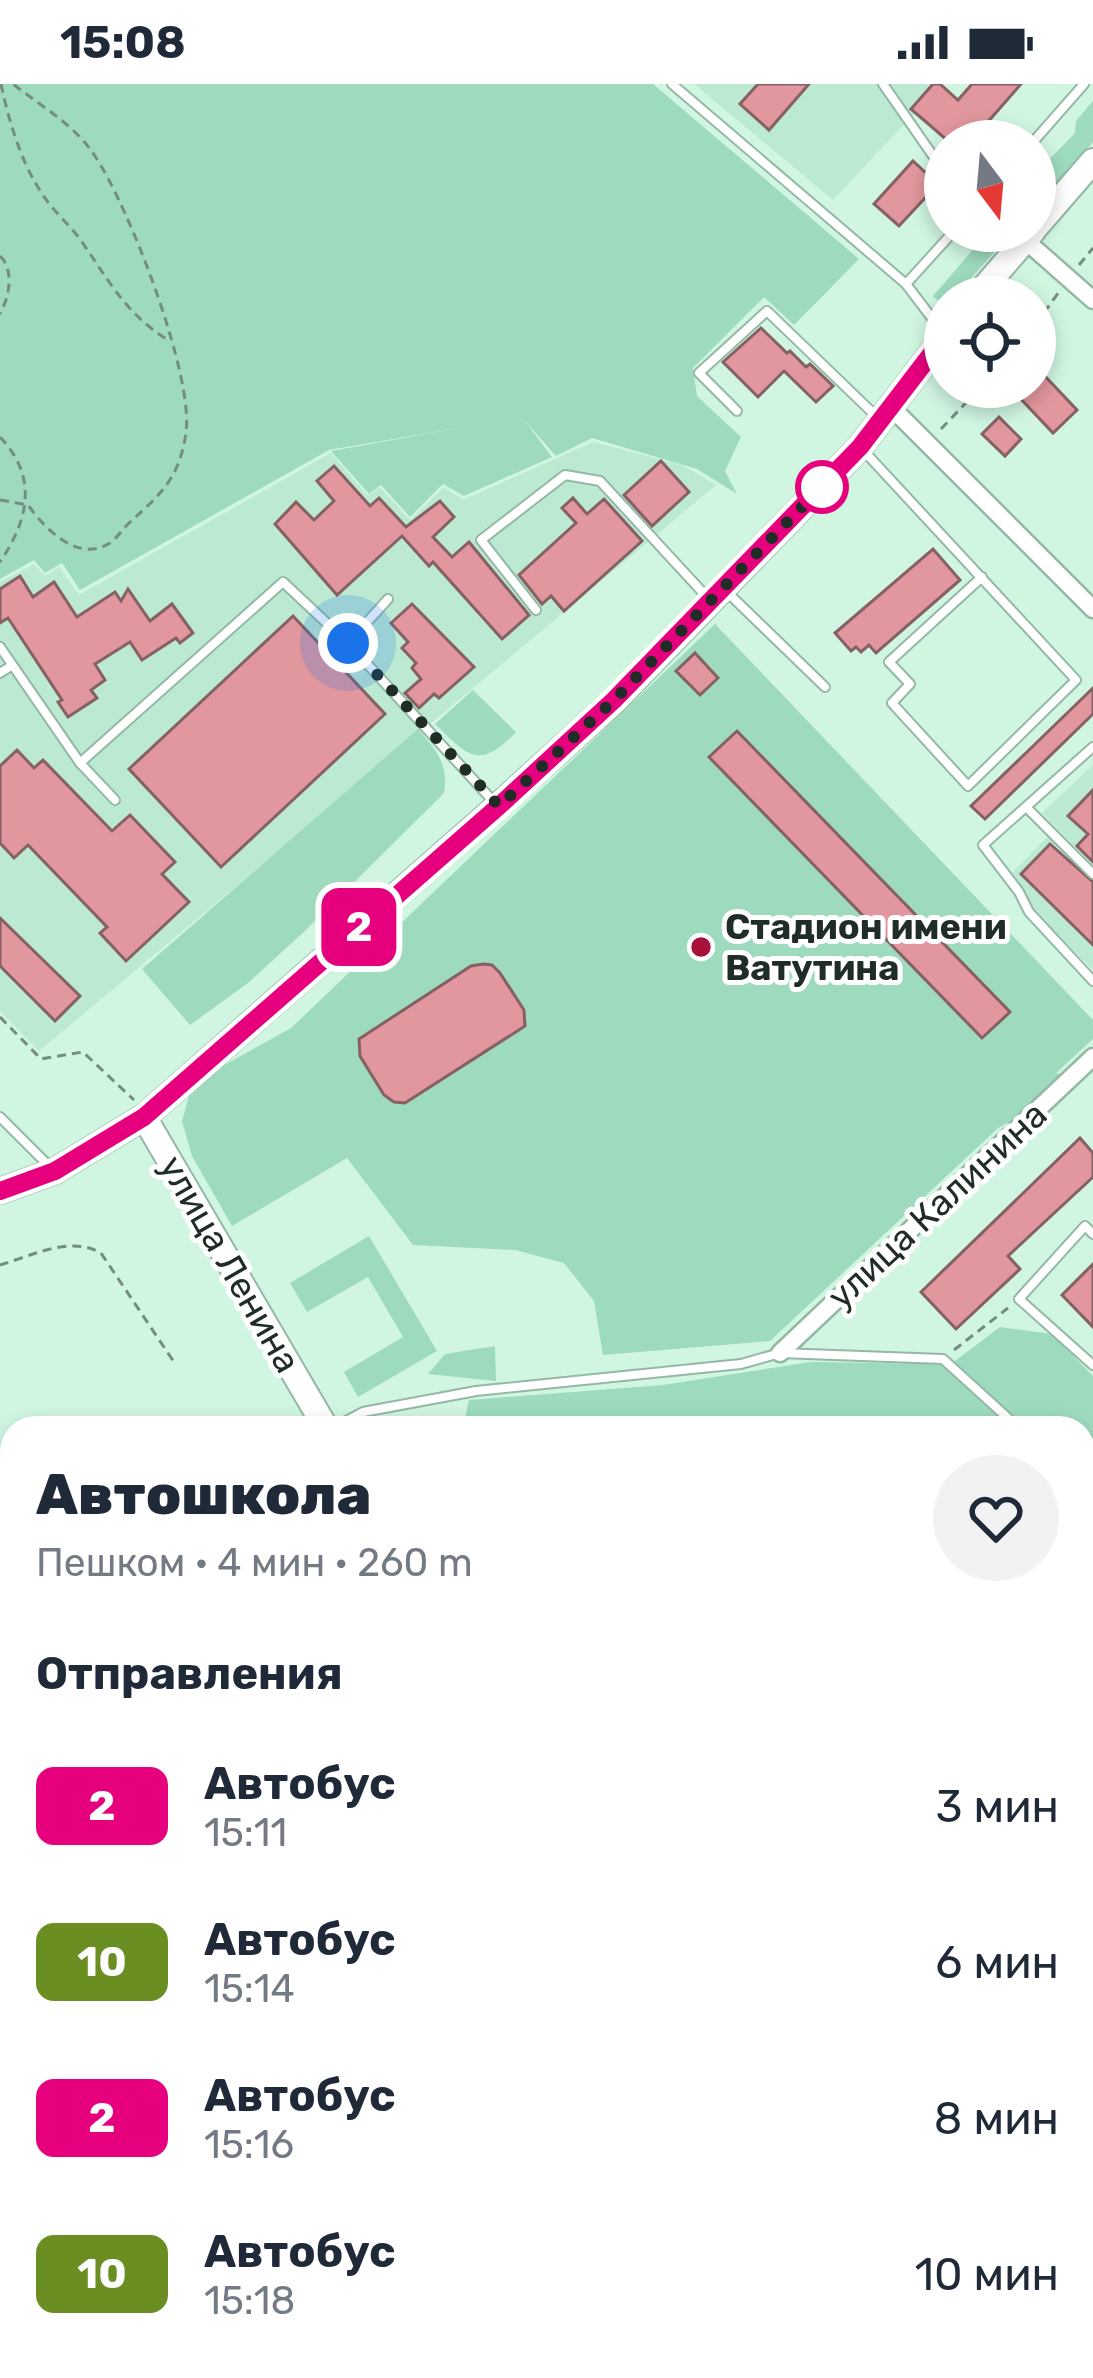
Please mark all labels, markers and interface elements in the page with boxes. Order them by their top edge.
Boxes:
text: 15:08 [60,16,186,69]
north arrow [924,120,1056,252]
map controls [924,120,1056,408]
button: locate [924,276,1056,408]
unlabelled marker [797,462,847,512]
your location [318,613,378,673]
line badge: 2 [320,888,398,966]
text: 2 [345,902,373,952]
place label: Стадион имени Ватутина [725,905,1007,989]
marker: Стадион имени Ватутина [688,934,714,960]
street label: улица Калинина [819,1093,1055,1317]
street label: улица Ленина [150,1148,310,1380]
button: heart [933,1455,1059,1581]
text: Автошкола [36,1461,371,1528]
text: Пешком · 4 мин · 260 m [36,1540,473,1586]
text: Отправления [36,1647,343,1700]
text: Автобус [204,1757,396,1810]
text: 3 мин [935,1780,1059,1833]
text: 2 [88,1781,116,1831]
text: 15:11 [204,1810,287,1856]
text: Автобус [204,1913,396,1966]
text: 6 мин [935,1936,1059,1989]
text: 10 [77,1937,127,1987]
text: 15:14 [204,1966,295,2012]
text: Автобус [204,2069,396,2122]
text: 8 мин [934,2092,1059,2145]
text: 2 [88,2093,116,2143]
text: 15:16 [204,2122,294,2168]
text: Автобус [204,2225,396,2278]
text: 10 мин [915,2248,1059,2301]
text: 10 [77,2249,127,2299]
text: 15:18 [204,2278,295,2324]

